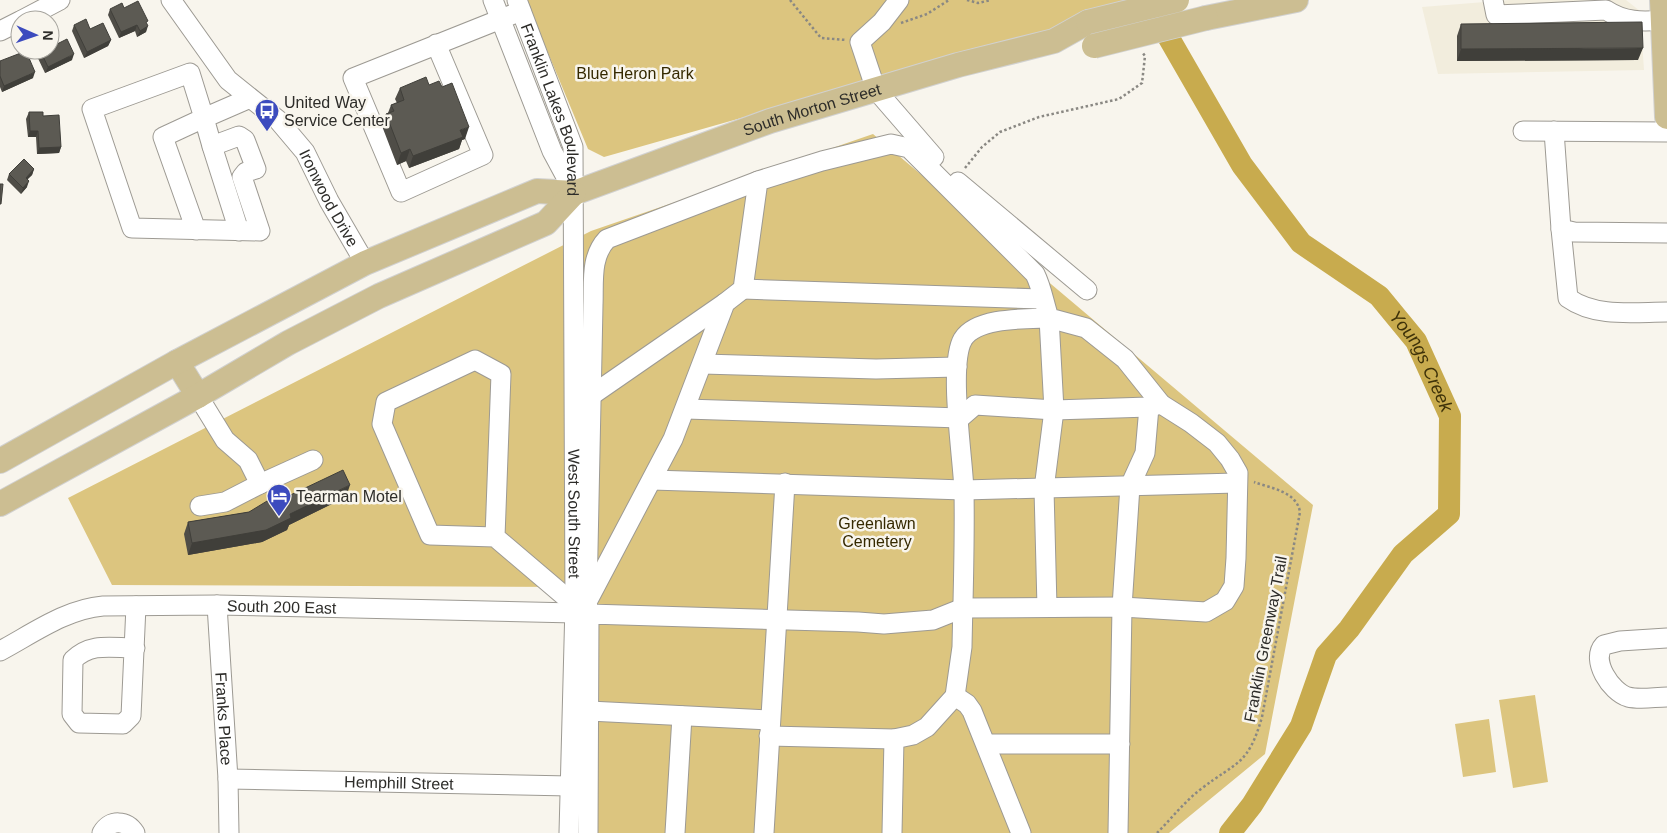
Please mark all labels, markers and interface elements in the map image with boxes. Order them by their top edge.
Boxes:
north arrow [10,10,60,60]
street label: Franklin Lakes Boulevard [518,21,581,196]
text: N [40,30,56,41]
park label: Blue Heron Park [576,65,695,82]
street label: South Morton Street [741,80,883,139]
place label: United Way Service Center [284,94,390,129]
bus stop icon: United Way Service Center [254,98,280,132]
street label: Ironwood Drive [296,147,362,250]
water label: Youngs Creek [1385,307,1457,416]
street label: West South Street [565,449,583,579]
hotel icon: Tearman Motel [266,483,292,517]
place label: Tearman Motel [296,488,402,505]
park label: Greenlawn Cemetery [838,515,916,550]
street label: Franklin Greenway Trail [1241,555,1290,724]
street label: South 200 East [227,597,337,617]
street label: Franks Place [212,672,235,766]
street label: Hemphill Street [344,773,454,793]

